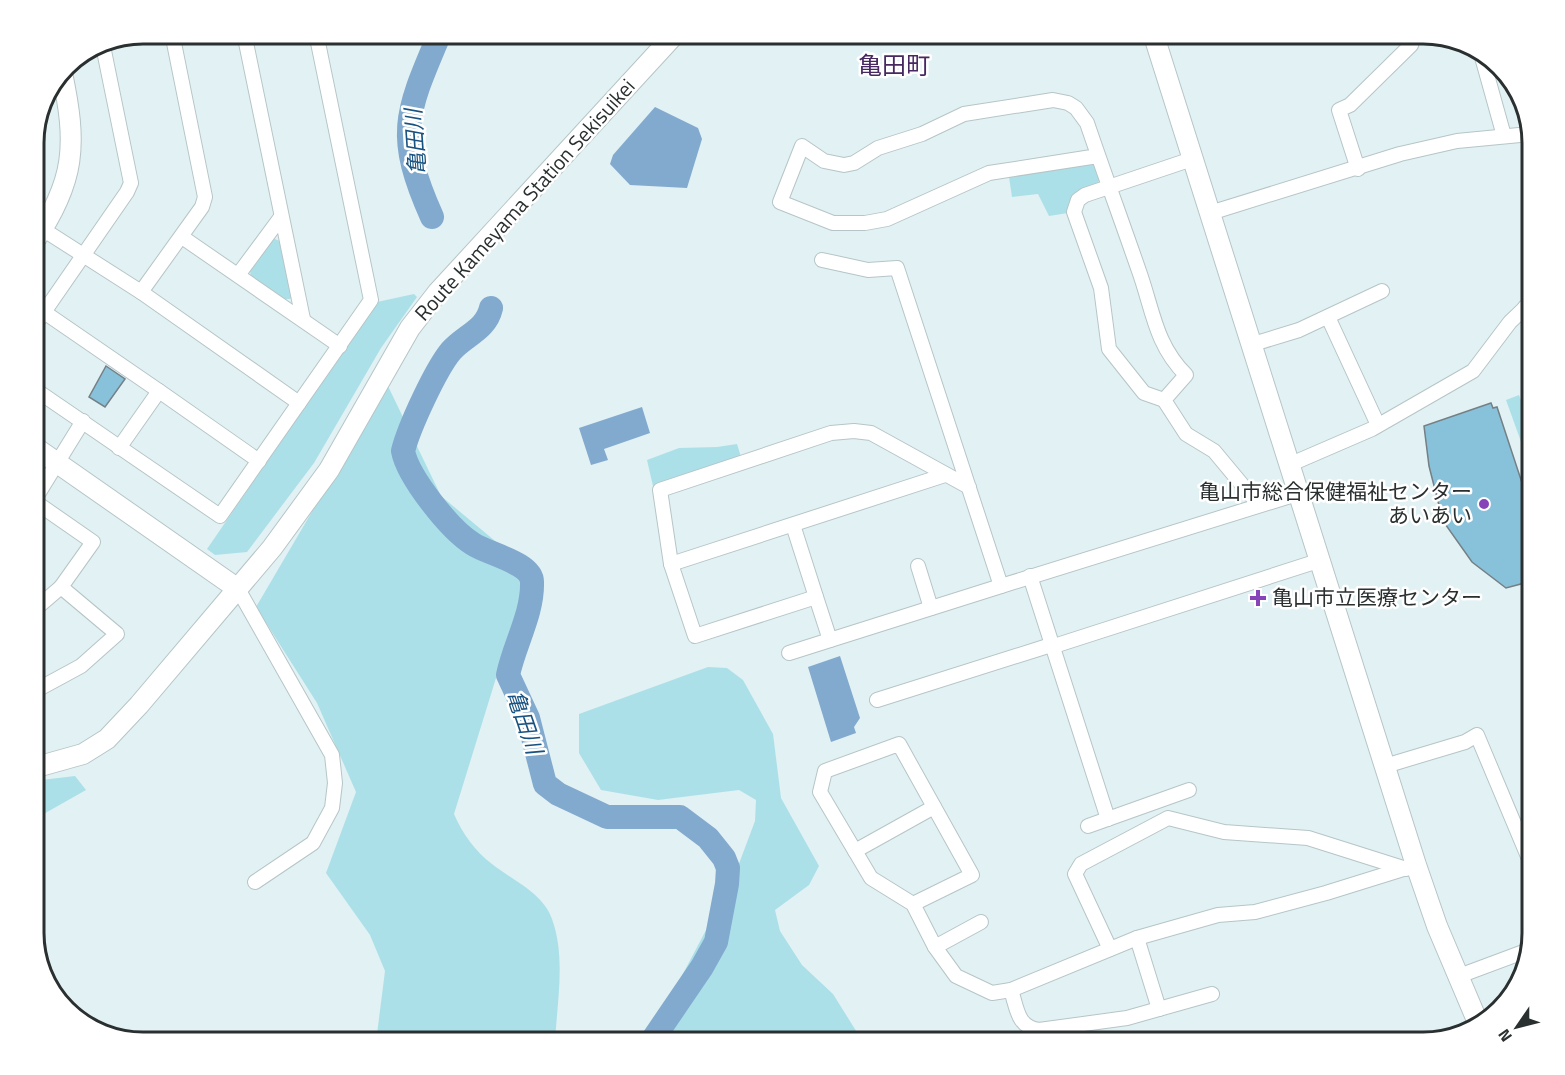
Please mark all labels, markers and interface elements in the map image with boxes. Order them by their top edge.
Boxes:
district label: 亀田町 [858,47,930,83]
street label: Route Kameyama Station Sekisuikei [407,71,642,328]
water label: 亀田川 [396,106,434,176]
place label: 亀山市総合保健福祉センター あいあい [1199,475,1472,531]
marker: 亀山市総合保健福祉センター あいあい [1477,497,1491,511]
place label: 亀山市立医療センター [1272,581,1482,613]
marker: 亀山市立医療センター [1249,589,1267,607]
water label: 亀田川 [498,685,552,761]
north arrow [1487,997,1547,1057]
text: N [1492,1024,1518,1047]

